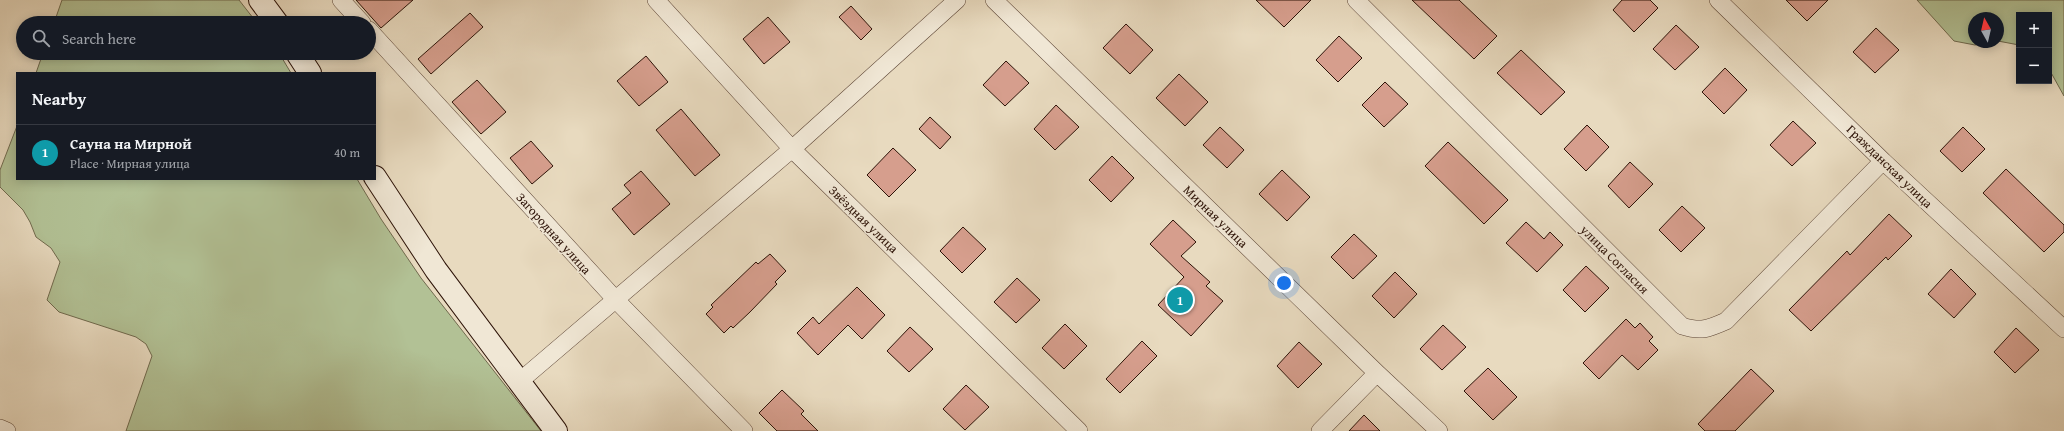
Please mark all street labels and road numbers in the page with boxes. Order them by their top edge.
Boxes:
street label: Гражданская улица [1842,120,1938,213]
street label: Звёздная улица [825,181,903,258]
street label: Мирная улица [1179,181,1253,253]
street label: Загородная улица [512,188,596,279]
street label: улица Согласия [1575,220,1654,298]

